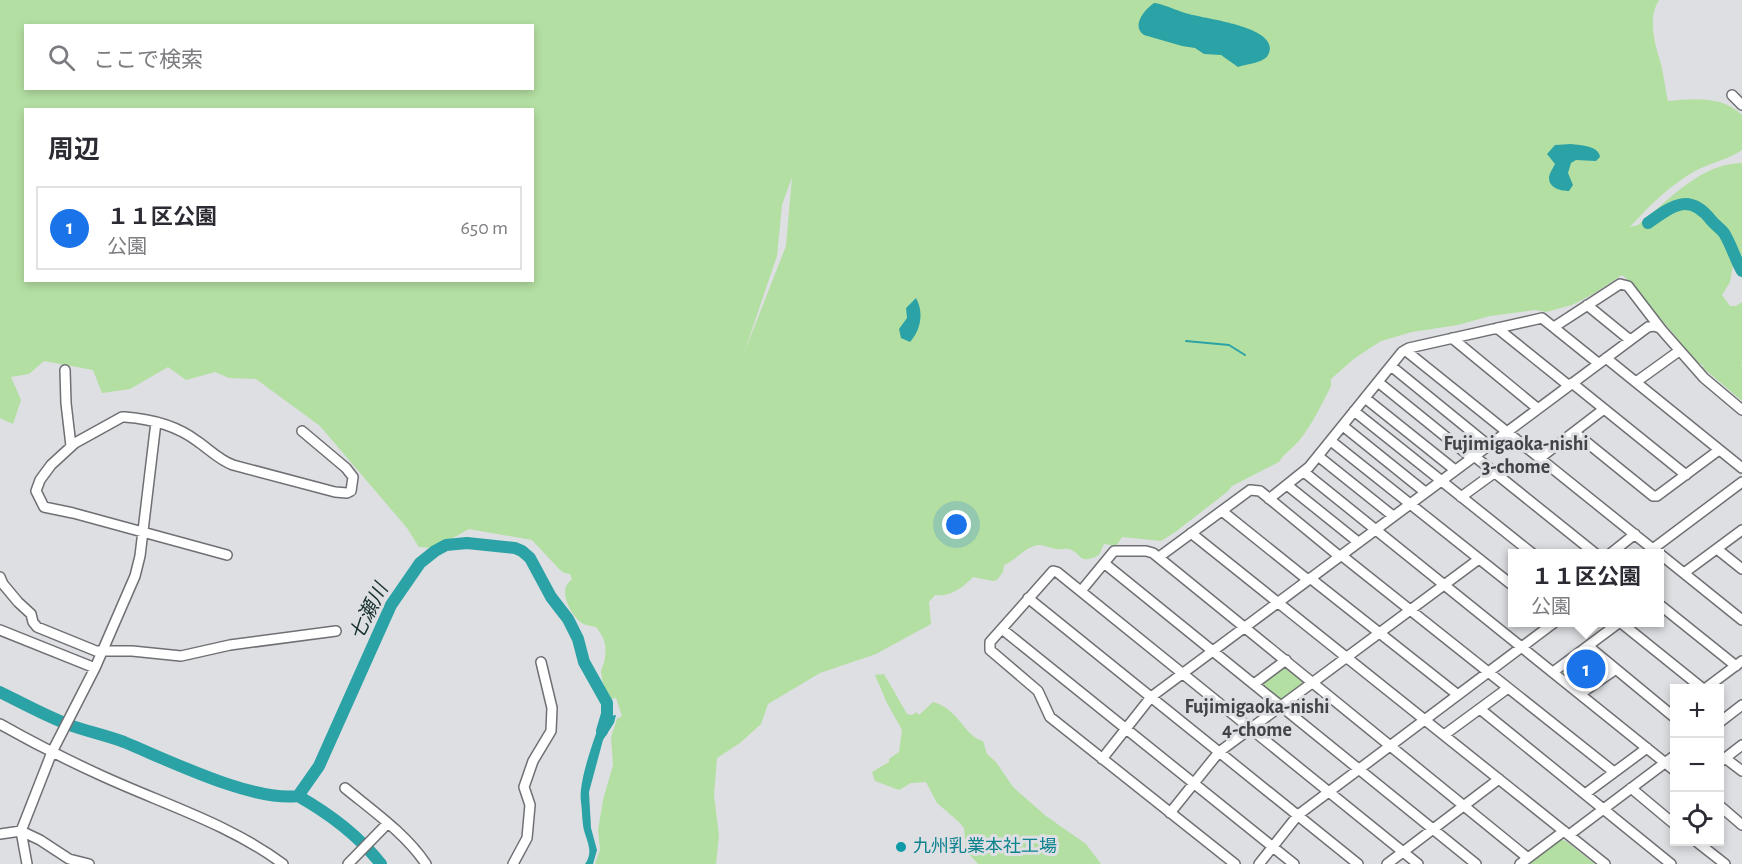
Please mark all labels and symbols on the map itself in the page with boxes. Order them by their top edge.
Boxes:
district label: Fujimigaoka-nishi 3-chome [1443,434,1589,477]
your location [942,510,971,539]
water label: 七瀬川 [346,578,392,643]
pin: 1 [1566,646,1606,692]
district label: Fujimigaoka-nishi 4-chome [1184,697,1330,740]
place label: 九州乳業本社工場 [913,836,1057,856]
marker: 九州乳業本社工場 [894,840,908,854]

